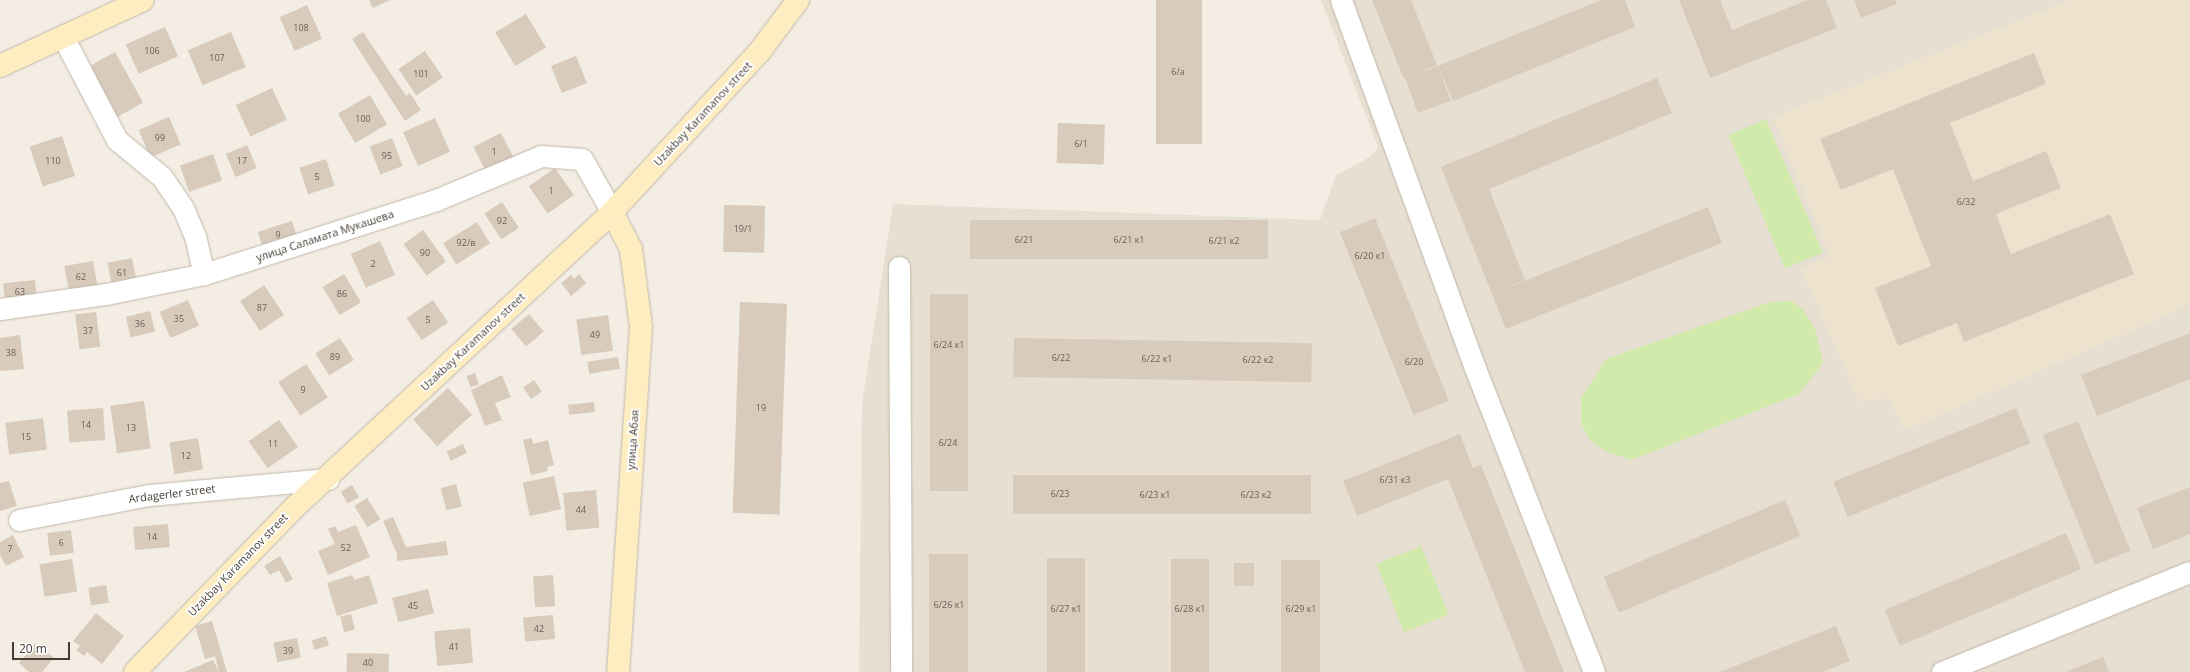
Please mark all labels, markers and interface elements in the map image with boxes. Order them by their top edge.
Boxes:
house number: 108 [293,23,309,33]
house number: 106 [144,46,160,56]
house number: 107 [209,53,225,63]
street label: Uzakbay Karamanov street [651,59,755,169]
house number: 6/а [1171,67,1185,77]
house number: 101 [413,69,429,79]
house number: 100 [355,114,371,124]
house number: 99 [155,133,165,143]
house number: 6/1 [1074,139,1088,149]
house number: 1 [491,147,497,157]
house number: 95 [382,151,392,161]
house number: 110 [45,156,61,166]
house number: 17 [237,156,247,166]
house number: 5 [314,172,320,182]
house number: 1 [548,186,554,196]
house number: 6/32 [1957,197,1975,207]
street label: улица Саламата Мукашева [254,207,396,265]
house number: 92 [497,216,507,226]
house number: 19/1 [734,224,752,234]
house number: 9 [275,230,281,240]
house number: 6/21 [1015,235,1033,245]
house number: 6/21 к1 [1114,235,1144,245]
house number: 6/21 к2 [1209,236,1239,246]
house number: 92/в [457,238,475,248]
house number: 90 [420,248,430,258]
house number: 6/20 к1 [1355,251,1385,261]
house number: 2 [370,259,376,269]
house number: 61 [117,268,127,278]
house number: 62 [76,272,86,282]
house number: 63 [15,287,25,297]
house number: 86 [337,289,347,299]
street label: Uzakbay Karamanov street [418,290,528,394]
house number: 87 [257,303,267,313]
house number: 35 [174,314,184,324]
house number: 5 [425,315,431,325]
house number: 36 [135,319,145,329]
house number: 37 [83,326,93,336]
house number: 49 [590,330,600,340]
house number: 6/24 к1 [934,340,964,350]
house number: 38 [6,348,16,358]
house number: 89 [330,352,340,362]
house number: 6/22 [1052,353,1070,363]
house number: 6/22 к1 [1142,354,1172,364]
house number: 6/22 к2 [1243,355,1273,365]
house number: 6/20 [1405,357,1423,367]
house number: 9 [300,385,306,395]
house number: 19 [756,403,766,413]
street label: улица Абая [624,409,642,471]
house number: 14 [81,420,91,430]
house number: 13 [126,423,136,433]
house number: 15 [21,432,31,442]
house number: 6/24 [939,438,957,448]
house number: 11 [268,439,278,449]
house number: 12 [181,451,191,461]
house number: 6/31 к3 [1380,475,1410,485]
street label: Ardagerler street [128,482,216,506]
house number: 6/23 [1051,489,1069,499]
house number: 6/23 к1 [1140,490,1170,500]
house number: 6/23 к2 [1241,490,1271,500]
house number: 44 [576,505,586,515]
street label: Uzakbay Karamanov street [185,511,291,619]
house number: 14 [147,532,157,542]
house number: 6 [58,538,64,548]
house number: 52 [341,543,351,553]
house number: 7 [7,544,13,554]
house number: 6/26 к1 [934,600,964,610]
house number: 45 [408,601,418,611]
house number: 6/27 к1 [1051,604,1081,614]
house number: 6/28 к1 [1175,604,1205,614]
house number: 6/29 к1 [1286,604,1316,614]
house number: 42 [534,624,544,634]
scale bar [14,634,72,660]
text: 20 m [19,640,47,657]
house number: 41 [449,642,459,652]
house number: 39 [283,646,293,656]
house number: 40 [363,658,373,668]

